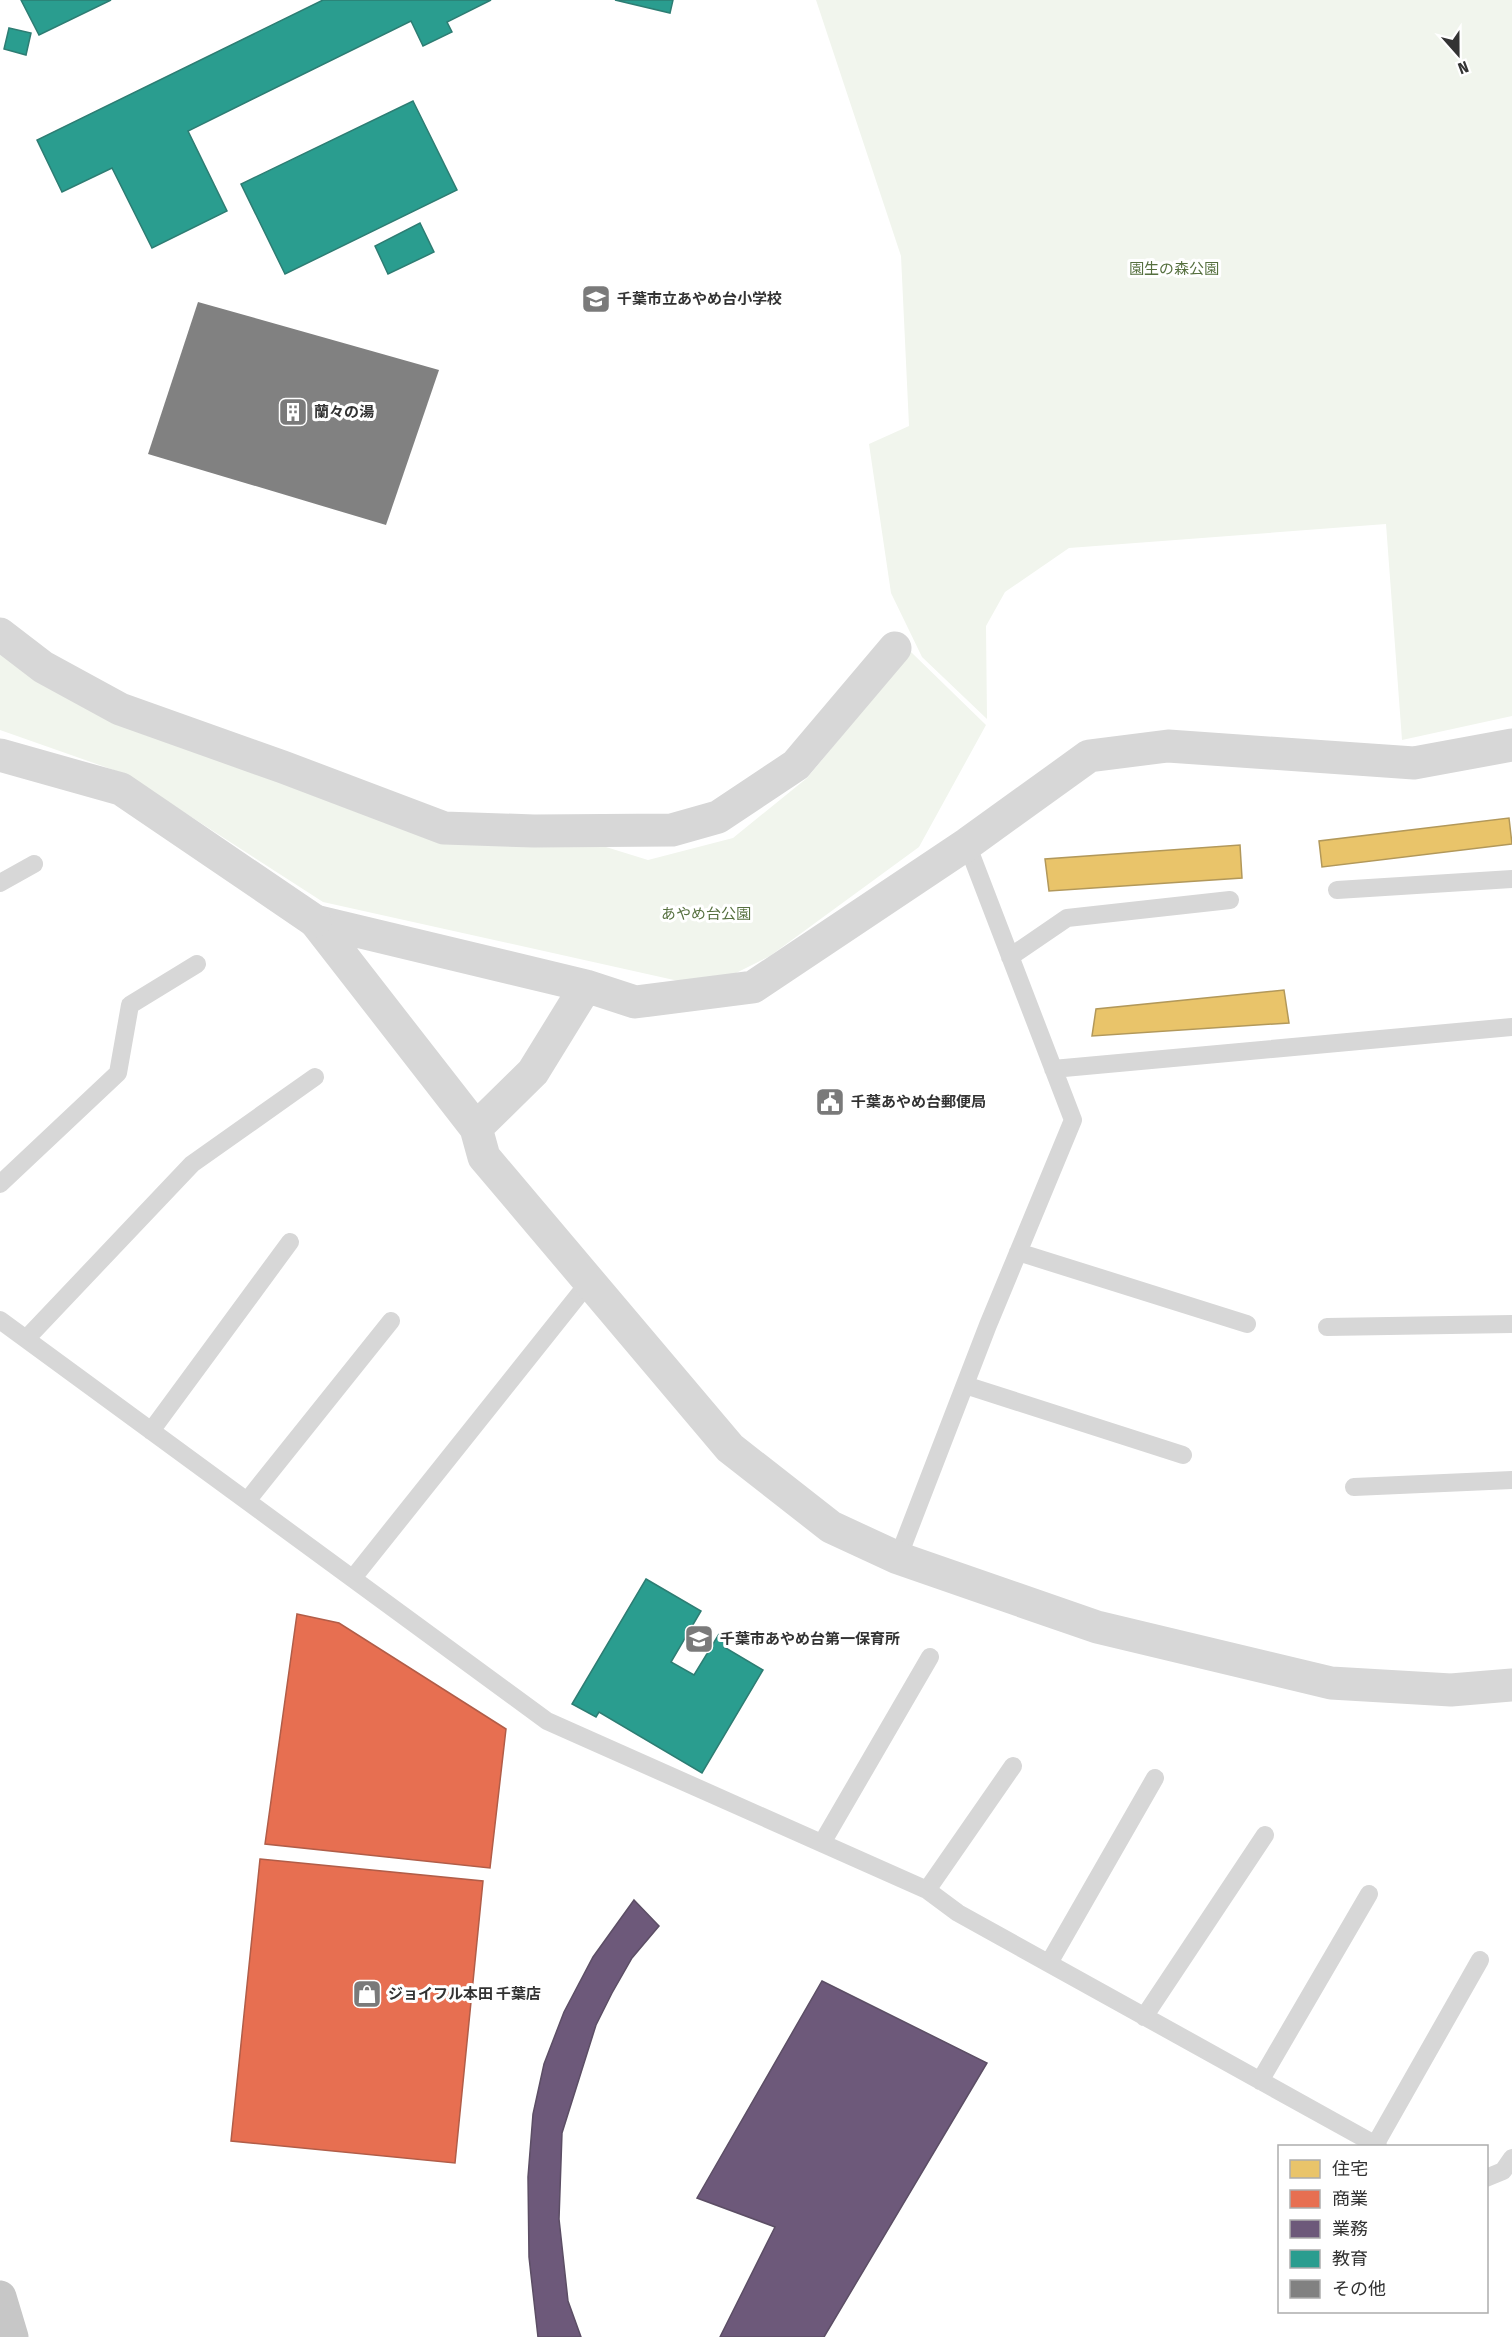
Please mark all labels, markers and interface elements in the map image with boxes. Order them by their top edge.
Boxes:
north arrow [1428,24,1488,84]
text: N [1455,57,1471,78]
park label: 園生の森公園 [1129,260,1219,278]
school or university icon: 千葉市立あやめ台小学校 [580,283,612,315]
place label: 千葉市立あやめ台小学校 [617,290,782,308]
building icon: 蘭々の湯 [277,396,309,428]
place label: 蘭々の湯 [314,403,374,421]
park label: あやめ台公園 [661,905,751,923]
public building icon: 千葉あやめ台郵便局 [814,1086,846,1118]
place label: 千葉あやめ台郵便局 [851,1093,986,1111]
school or university icon: 千葉市あやめ台第一保育所 [683,1623,715,1655]
place label: 千葉市あやめ台第一保育所 [720,1630,900,1648]
shop icon: ジョイフル本田 千葉店 [351,1978,383,2010]
place label: ジョイフル本田 千葉店 [388,1985,541,2003]
legend [1278,2145,1488,2313]
text: 住宅 [1332,2158,1368,2180]
text: 商業 [1332,2188,1368,2210]
text: 業務 [1332,2218,1368,2240]
text: 教育 [1332,2248,1368,2270]
text: その他 [1332,2278,1386,2300]

